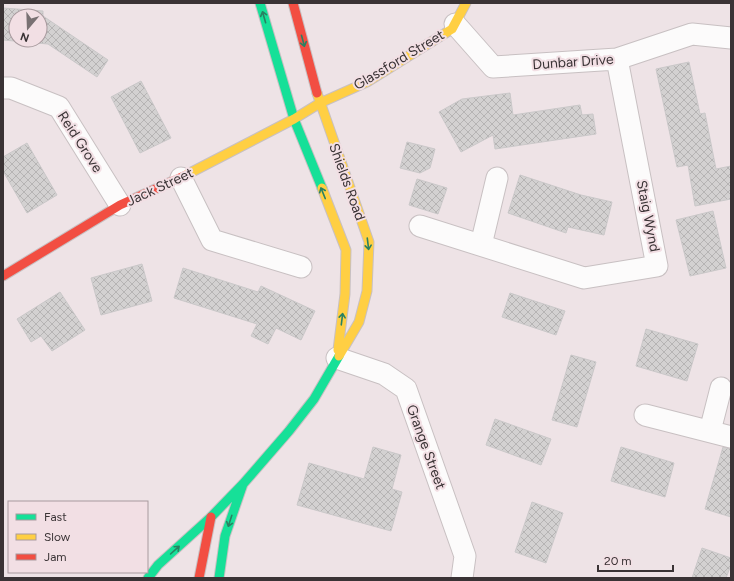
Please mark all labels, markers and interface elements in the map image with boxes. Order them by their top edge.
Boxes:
north arrow [8,8,48,48]
one-way arrow [260,11,267,24]
street label: Glassford Street [351,26,447,94]
text: N [19,29,31,45]
one-way arrow [300,34,307,47]
street label: Dunbar Drive [532,51,614,73]
street label: Reid Grove [54,108,106,176]
street label: Shields Road [325,141,369,223]
street label: Jack Street [124,164,196,210]
street label: Staig Wynd [633,179,663,253]
one-way arrow [319,188,327,200]
one-way arrow [364,237,372,250]
one-way arrow [338,313,345,326]
street label: Grange Street [403,402,449,492]
legend [8,501,148,573]
text: Fast [44,510,67,524]
one-way arrow [226,514,234,526]
text: Slow [44,530,71,544]
one-way arrow [170,545,180,555]
scale bar [598,547,673,573]
text: Jam [44,550,67,564]
text: 20 m [604,554,632,568]

